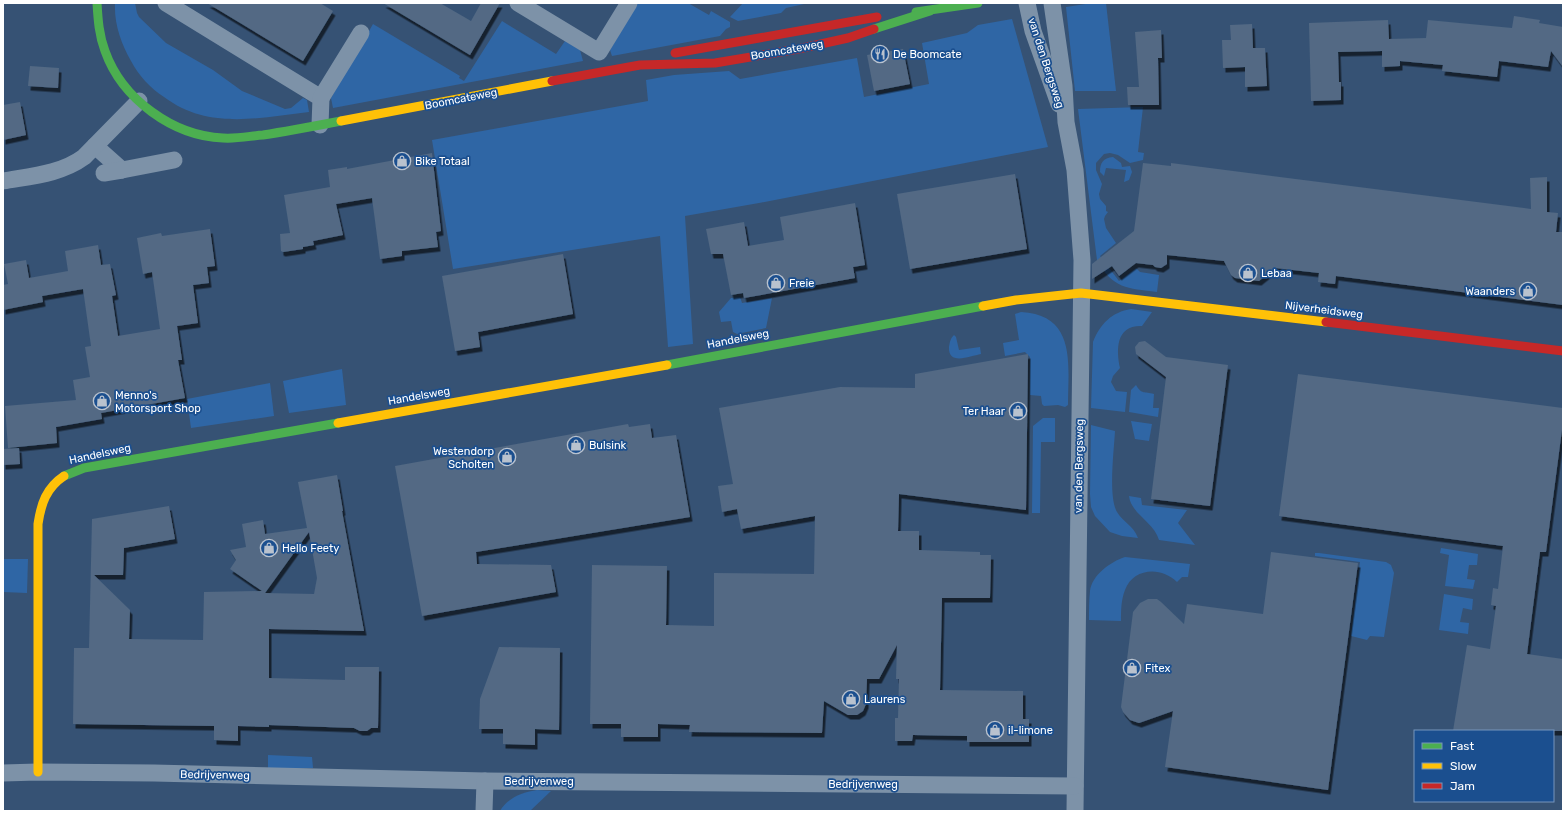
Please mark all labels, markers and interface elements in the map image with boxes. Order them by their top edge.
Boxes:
street label: van den Bergsweg [1025,16,1067,110]
street label: Boomcateweg [750,37,824,63]
restaurant icon: De Boomcate [870,44,890,64]
place label: De Boomcate [893,48,962,61]
street label: Boomcateweg [424,86,498,112]
shop icon: Bike Totaal [392,151,412,171]
place label: Bike Totaal [415,155,470,168]
shop icon: Lebaa [1238,263,1258,283]
place label: Lebaa [1261,267,1292,280]
shop icon: Freie [766,273,786,293]
place label: Freie [789,277,814,290]
shop icon: Waanders [1518,281,1538,301]
place label: Waanders [1465,285,1515,298]
street label: Nijverheidsweg [1284,299,1364,321]
street label: Handelsweg [706,327,770,351]
street label: Handelsweg [387,384,451,408]
place label: Menno's Motorsport Shop [115,389,201,415]
shop icon: Menno's Motorsport Shop [92,391,112,411]
shop icon: Ter Haar [1008,401,1028,421]
place label: Ter Haar [963,405,1006,418]
street label: van den Bergsweg [1072,419,1086,513]
shop icon: Bulsink [566,435,586,455]
place label: Bulsink [589,439,627,452]
street label: Handelsweg [68,441,132,467]
place label: Westendorp Scholten [433,445,494,471]
shop icon: Westendorp Scholten [497,447,517,467]
shop icon: Hello Feety [259,538,279,558]
place label: Hello Feety [282,542,339,555]
shop icon: Fitex [1122,658,1142,678]
place label: Fitex [1145,662,1170,675]
shop icon: Laurens [841,689,861,709]
place label: Laurens [864,693,906,706]
shop icon: il-limone [985,720,1005,740]
place label: il-limone [1008,724,1053,737]
legend [1414,730,1554,802]
text: Fast [1450,739,1474,753]
text: Slow [1450,759,1477,773]
street label: Bedrijvenweg [180,768,250,782]
street label: Bedrijvenweg [504,775,574,788]
street label: Bedrijvenweg [828,778,898,791]
text: Jam [1450,779,1475,793]

